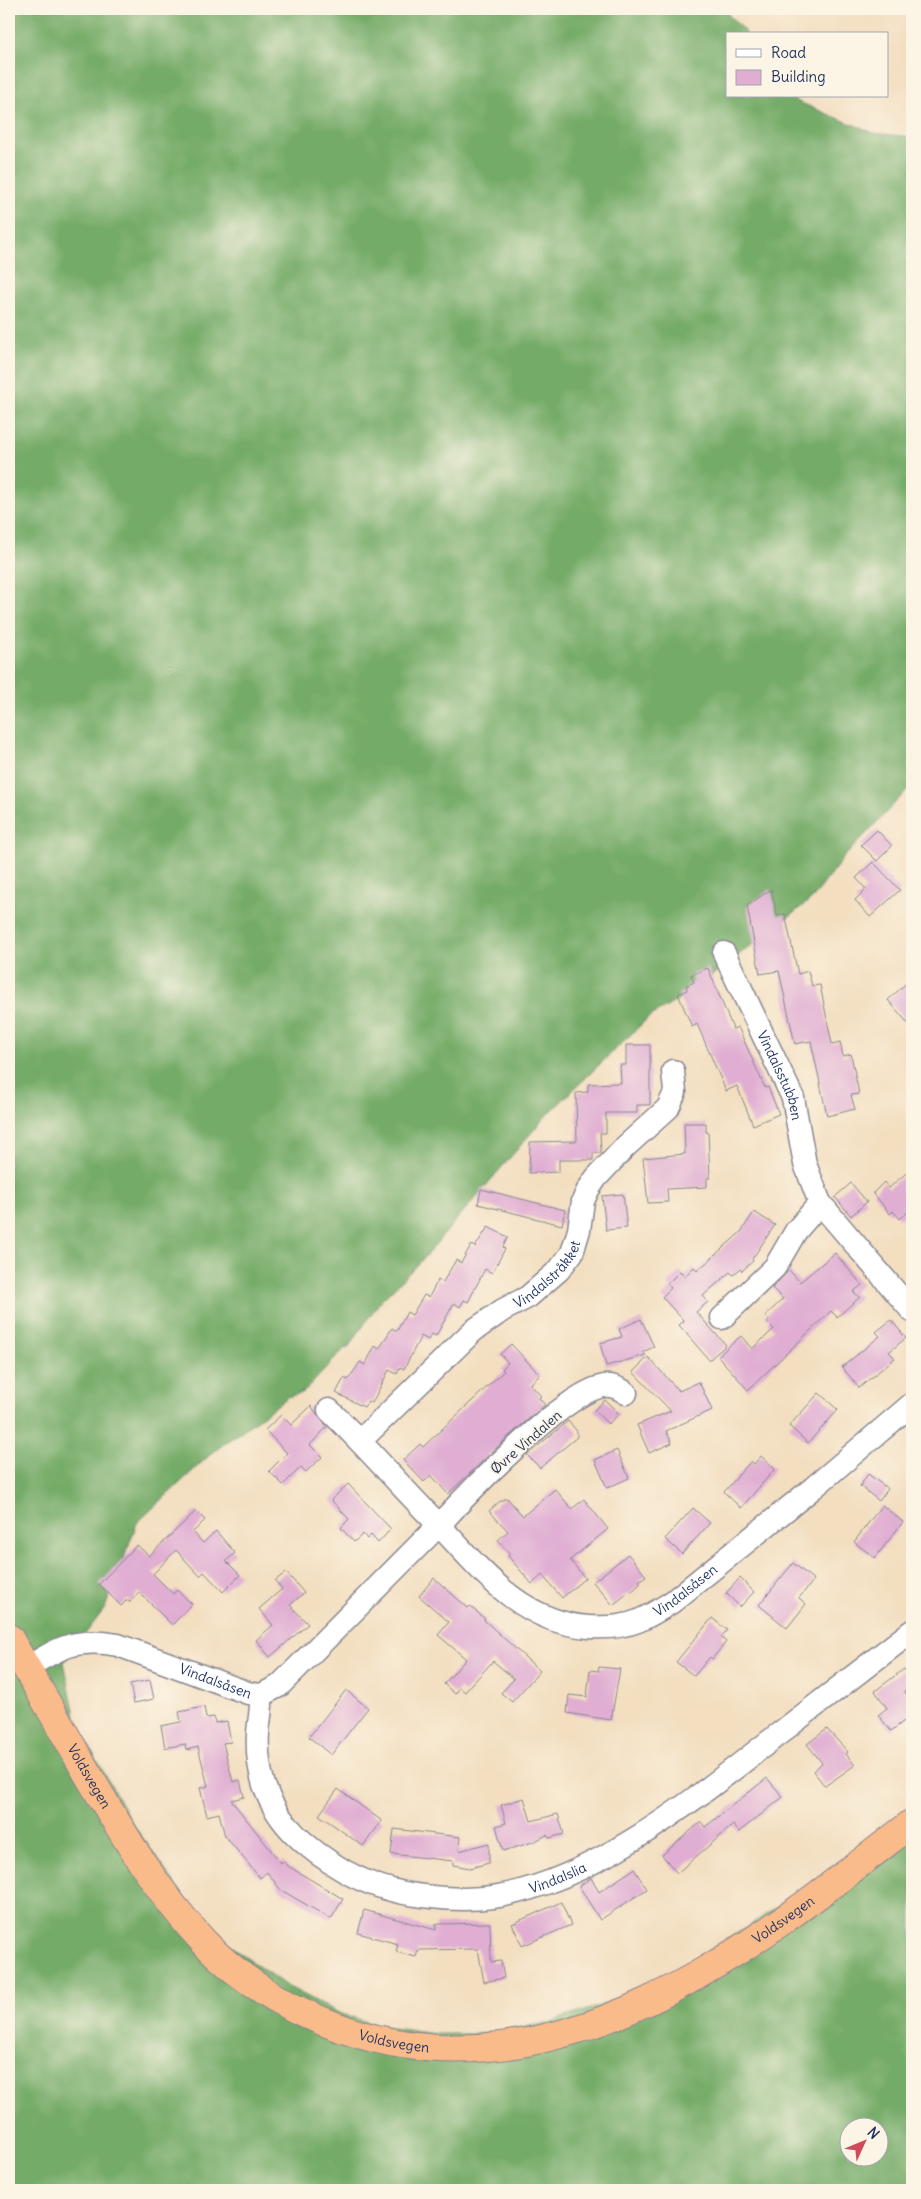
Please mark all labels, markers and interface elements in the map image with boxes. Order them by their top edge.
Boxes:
legend [726,32,888,98]
text: Road [771,43,806,62]
text: Building [771,67,826,86]
street label: Vindalsstubben [753,1028,806,1122]
street label: Vindalstråkket [510,1238,584,1312]
street label: Øvre Vindalen [487,1406,565,1478]
street label: Vindalsåsen [650,1560,721,1620]
street label: Vindalsåsen [177,1659,254,1703]
street label: Voldsvegen [63,1741,115,1812]
street label: Vindalslia [527,1858,589,1897]
street label: Voldsvegen [749,1892,818,1948]
street label: Voldsvegen [357,2026,430,2056]
north arrow [838,2116,888,2166]
text: N [864,2123,883,2143]

